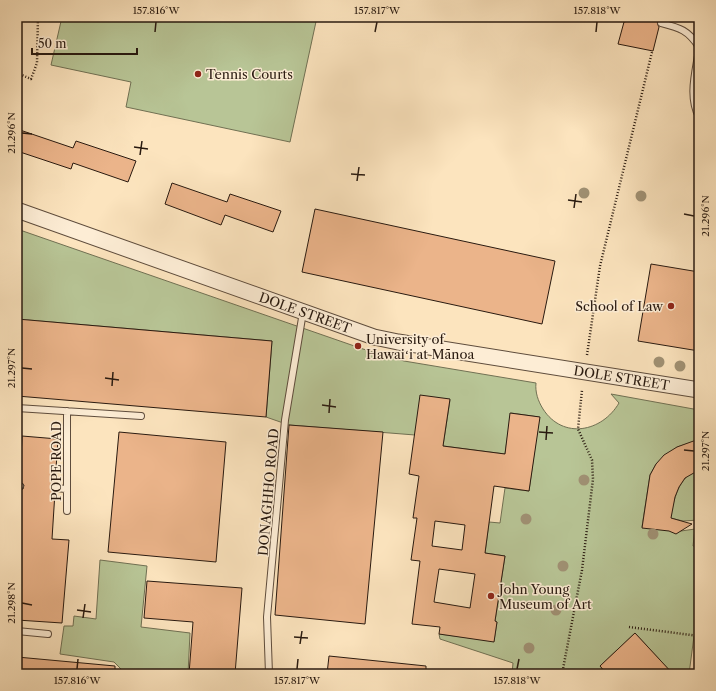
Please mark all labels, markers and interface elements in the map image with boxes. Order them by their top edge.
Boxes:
text: 157.816°W [133,4,180,17]
text: 157.817°W [354,4,401,17]
text: 157.818°W [574,4,622,17]
scale bar [32,30,137,56]
text: 50 m [38,36,67,51]
place label: Tennis Courts [206,66,293,82]
marker: Tennis Courts [193,69,203,79]
text: 21.296°N [5,112,18,154]
text: 21.296°N [699,195,712,237]
street label: DOLE STREET [257,289,354,336]
place label: School of Law [575,298,663,314]
marker: School of Law [666,301,676,311]
place label: University of Hawaiʻi at Mānoa [366,331,474,362]
marker: University of Hawaiʻi at Mānoa [353,341,363,351]
text: 21.297°N [5,348,18,388]
street label: DOLE STREET [573,362,671,393]
street label: POPE ROAD [48,421,64,501]
street label: DONAGHHO ROAD [254,428,282,556]
text: 21.297°N [699,431,712,471]
place label: John Young Museum of Art [497,581,592,612]
text: 21.298°N [5,582,18,624]
marker: John Young Museum of Art [486,591,496,601]
text: 157.816°W [54,674,101,687]
text: 157.817°W [274,674,321,687]
text: 157.818°W [494,674,542,687]

